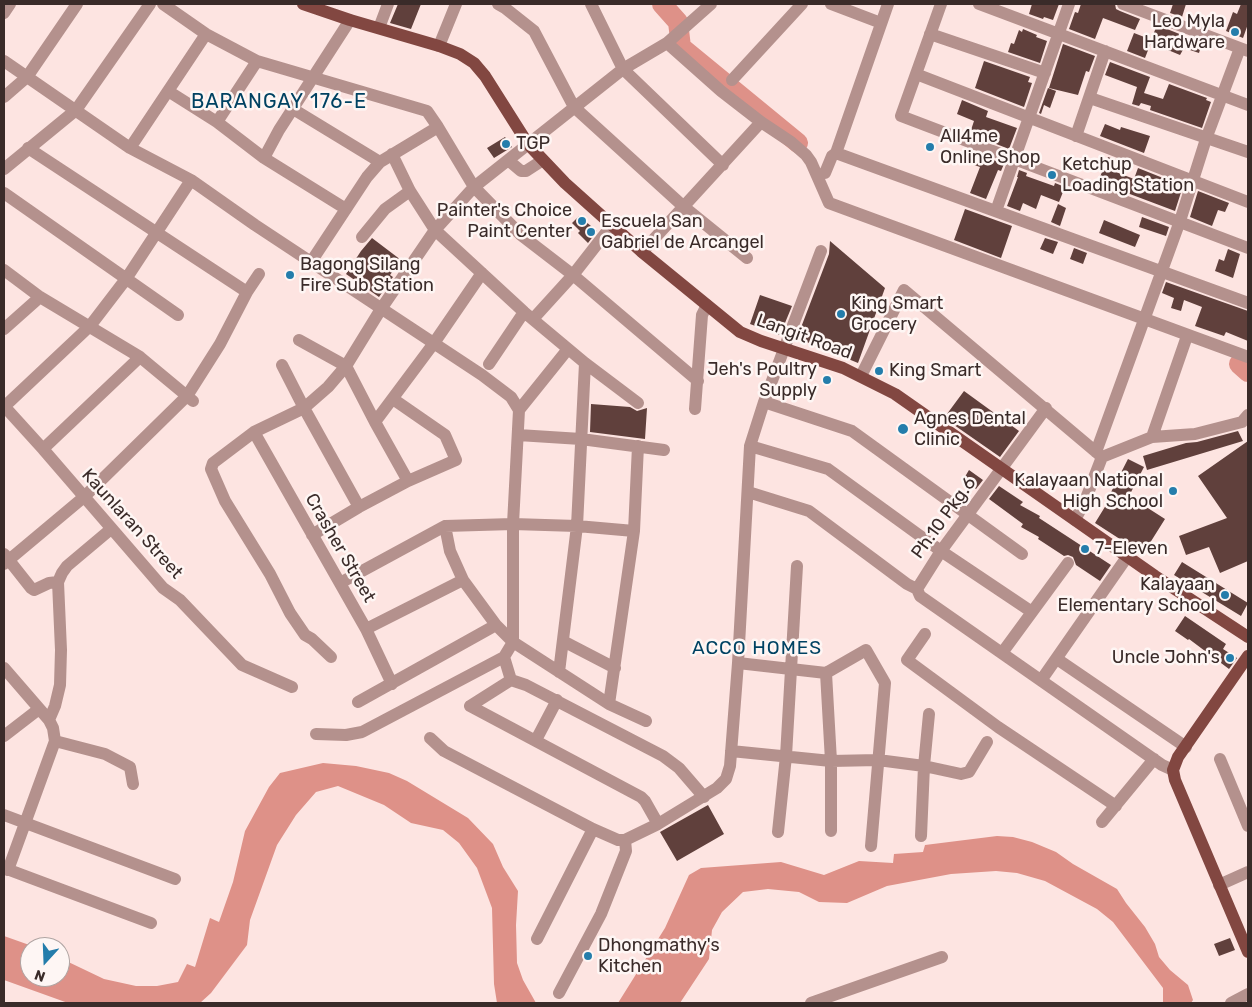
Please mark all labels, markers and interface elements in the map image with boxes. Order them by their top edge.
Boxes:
place label: Leo Myla Hardware [1144,11,1225,54]
marker: Leo Myla Hardware [1229,26,1241,38]
district label: BARANGAY 176-E [189,90,369,114]
place label: All4me Online Shop [940,126,1040,168]
place label: TGP [516,133,550,155]
marker: TGP [500,138,512,150]
marker: All4me Online Shop [924,141,936,153]
place label: Ketchup Loading Station [1062,154,1194,196]
marker: Ketchup Loading Station [1046,169,1058,181]
place label: Painter's Choice Paint Center [437,200,572,242]
place label: Escuela San Gabriel de Arcangel [601,211,764,253]
marker: Painter's Choice Paint Center [576,215,588,227]
marker: Escuela San Gabriel de Arcangel [585,226,597,238]
place label: Bagong Silang Fire Sub Station [300,254,434,296]
marker: Bagong Silang Fire Sub Station [284,269,296,281]
place label: King Smart Grocery [851,293,943,336]
marker: King Smart Grocery [835,308,847,320]
street label: Langit Road [753,310,855,364]
place label: Jeh's Poultry Supply [707,359,817,402]
place label: King Smart [889,360,981,382]
marker: King Smart [873,365,885,377]
marker: Jeh's Poultry Supply [821,374,833,386]
place label: Agnes Dental Clinic [914,408,1026,450]
marker: Agnes Dental Clinic [896,422,910,436]
street label: Kaunlaran Street [77,465,187,583]
place label: Kalayaan National High School [1014,470,1163,512]
street label: Ph.10 Pkg.6 [907,473,981,563]
marker: Kalayaan National High School [1167,485,1179,497]
street label: Crasher Street [300,490,380,606]
place label: 7-Eleven [1095,538,1168,560]
marker: 7-Eleven [1079,543,1091,555]
place label: Kalayaan Elementary School [1057,574,1215,616]
marker: Kalayaan Elementary School [1219,589,1231,601]
district label: ACCO HOMES [691,638,823,660]
place label: Uncle John's [1112,647,1220,669]
marker: Uncle John's [1224,652,1236,664]
place label: Dhongmathy's Kitchen [598,935,720,978]
north arrow [20,937,70,987]
marker: Dhongmathy's Kitchen [582,950,594,962]
text: N [32,966,48,985]

